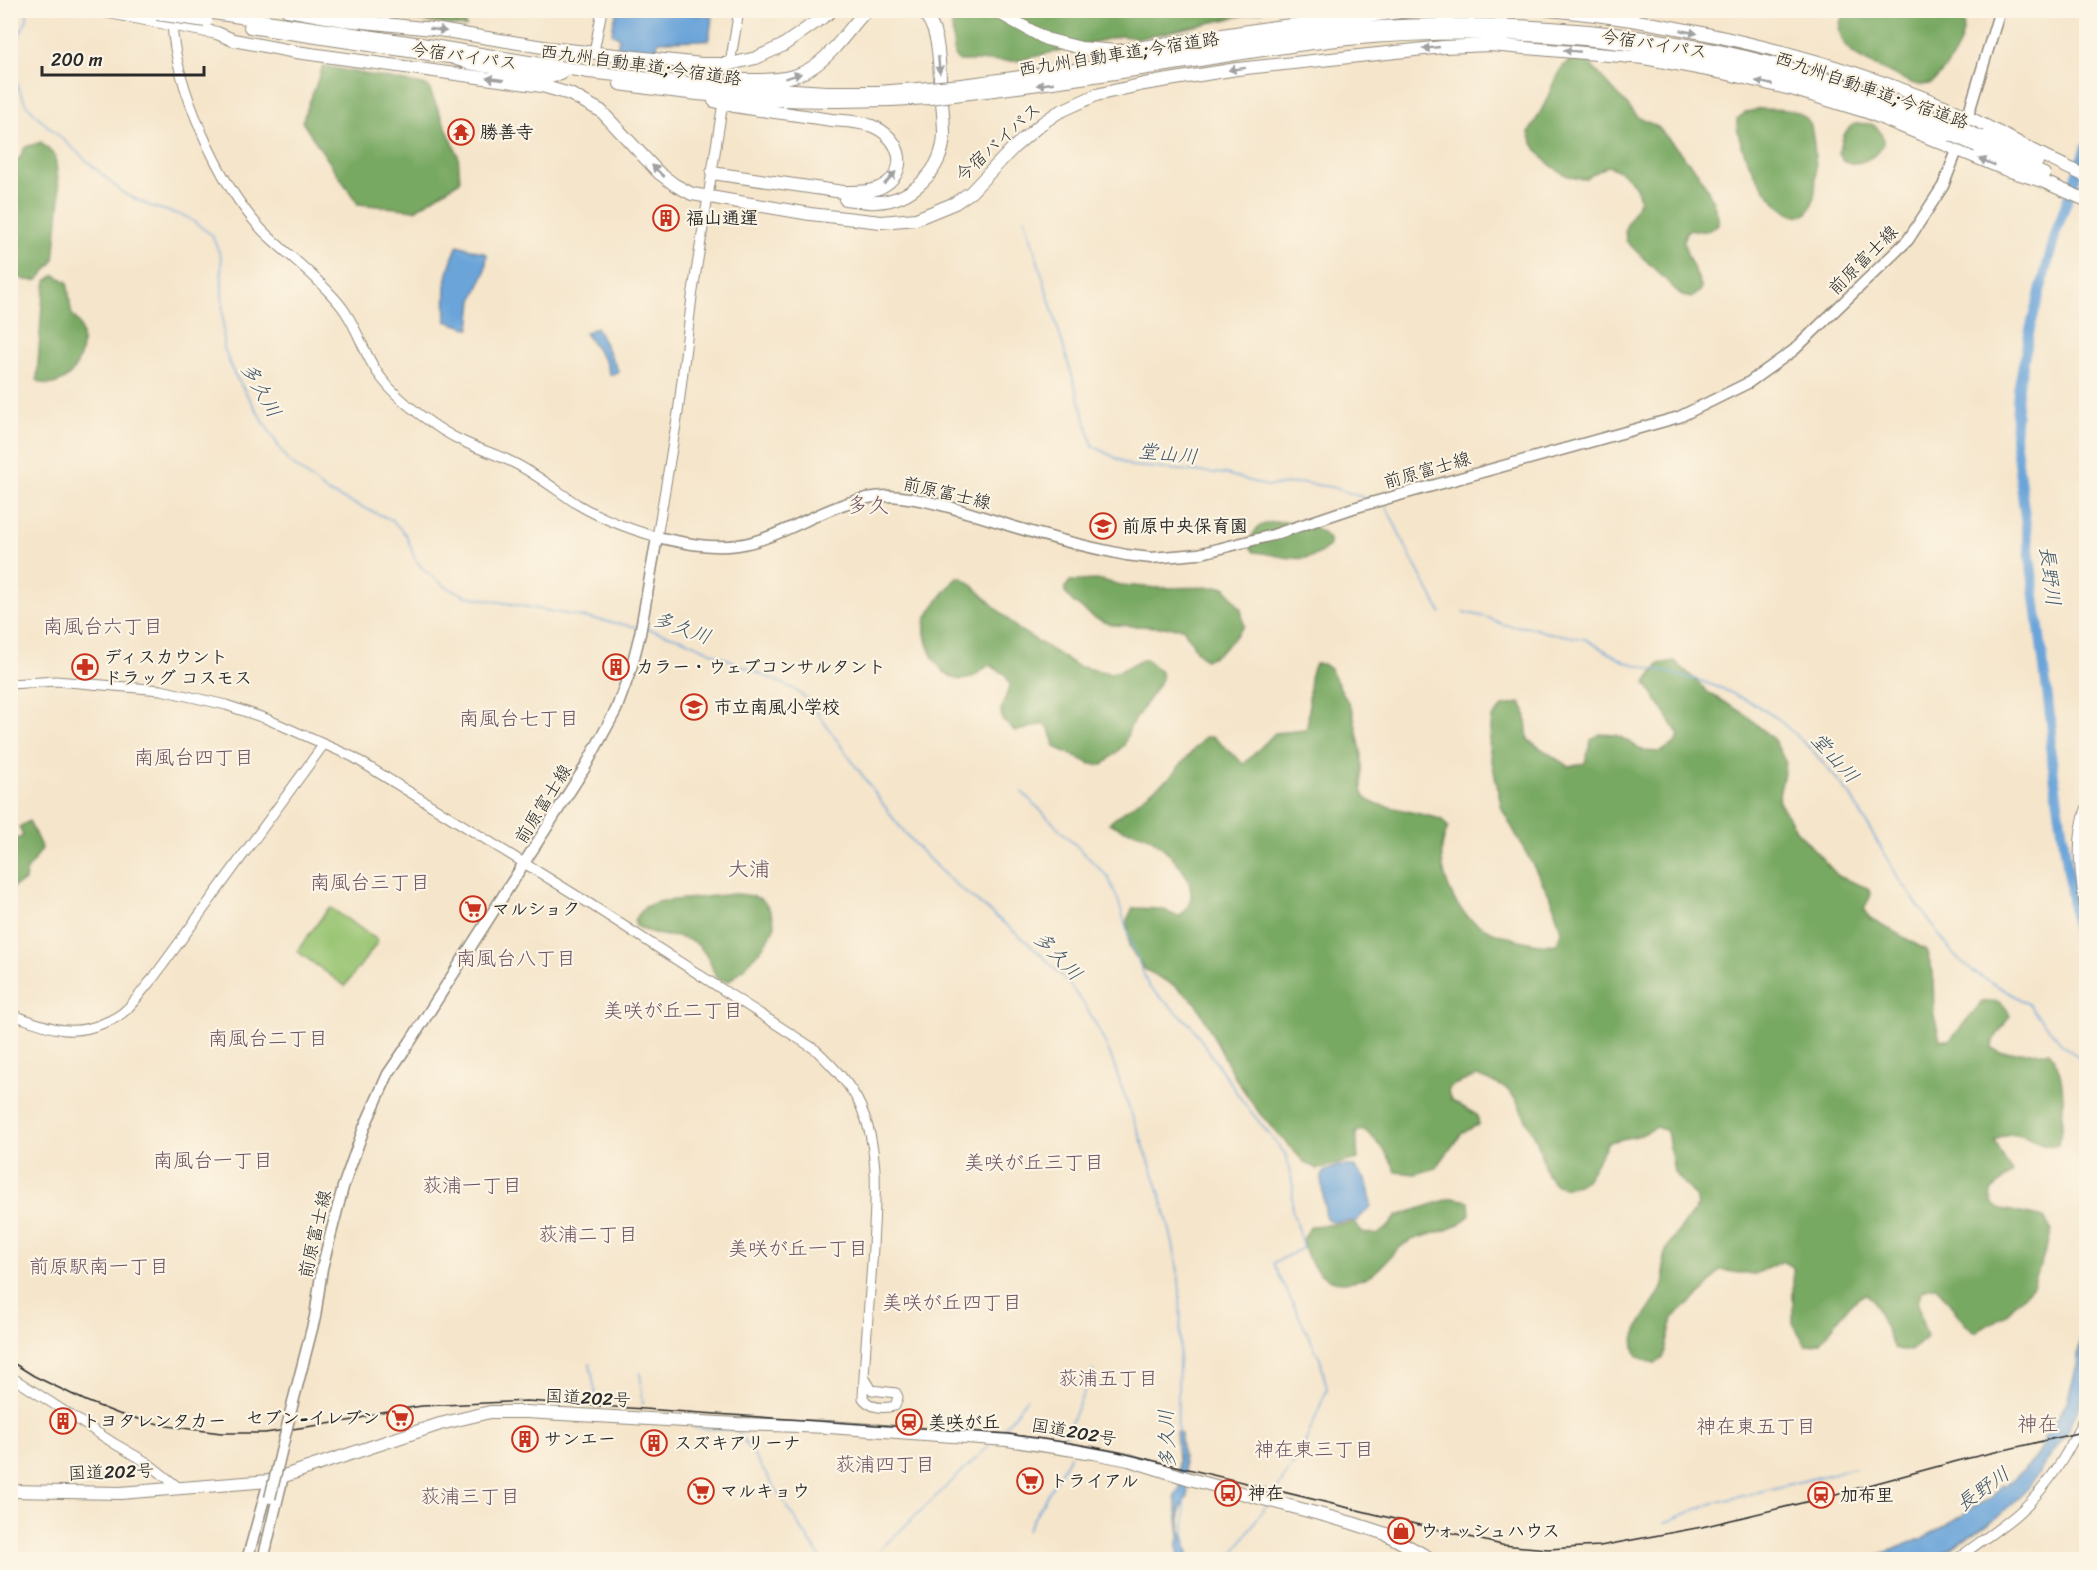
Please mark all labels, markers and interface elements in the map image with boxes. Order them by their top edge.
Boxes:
street label: 今宿バイパス [1598,20,1710,68]
street label: 西九州自動車道;今宿道路 [1016,22,1222,86]
one-way arrow [429,26,448,35]
one-way arrow [1680,27,1699,37]
street label: 今宿バイパス [408,33,520,79]
street label: 西九州自動車道;今宿道路 [538,35,744,95]
scale bar [42,39,204,77]
street label: 西九州自動車道;今宿道路 [1771,42,1973,138]
one-way arrow [1422,43,1441,53]
text: 200 m [51,44,103,76]
one-way arrow [1563,46,1582,56]
one-way arrow [934,55,944,74]
one-way arrow [1228,64,1247,74]
one-way arrow [785,71,803,80]
one-way arrow [485,74,504,84]
one-way arrow [1755,78,1774,87]
one-way arrow [1036,79,1055,88]
street label: 今宿バイパス [947,94,1049,190]
place label: 勝善寺 [480,116,534,148]
temple icon: 勝善寺 [446,117,476,147]
one-way arrow [1977,157,1995,167]
one-way arrow [651,164,665,178]
one-way arrow [883,171,897,185]
place label: 福山通運 [686,202,758,234]
building icon: 福山通運 [651,203,681,233]
street label: 前原富士線 [1820,217,1906,303]
water label: 多久川 [231,355,291,425]
water label: 堂山川 [1136,433,1200,475]
street label: 前原富士線 [1379,442,1475,498]
street label: 前原富士線 [900,467,994,519]
district label: 多久 [847,486,889,524]
place label: 前原中央保育園 [1122,510,1248,542]
school or university icon: 前原中央保育園 [1088,511,1118,541]
water label: 長野川 [2029,544,2071,608]
water label: 多久川 [648,601,716,655]
district label: 南風台六丁目 [43,609,163,644]
place label: ディスカウント ドラッグ コスモス [104,641,252,694]
place label: カラー・ウェブコンサルタント [636,651,886,683]
pharmacy icon: ディスカウント ドラッグ コスモス [70,652,100,682]
building icon: カラー・ウェブコンサルタント [601,652,631,682]
place label: 市立南風小学校 [714,691,840,723]
school or university icon: 市立南風小学校 [679,692,709,722]
district label: 南風台七丁目 [459,701,579,736]
water label: 堂山川 [1802,724,1868,792]
district label: 南風台四丁目 [134,740,254,775]
street label: 前原富士線 [506,757,580,851]
district label: 大浦 [728,850,770,888]
district label: 南風台三丁目 [310,865,430,900]
place label: マルショク [492,893,580,925]
supermarket icon: マルショク [458,894,488,924]
water label: 多久川 [1025,922,1091,990]
district label: 南風台八丁目 [456,941,576,976]
district label: 美咲が丘二丁目 [603,993,743,1028]
district label: 南風台二丁目 [208,1021,328,1056]
district label: 南風台一丁目 [153,1143,273,1178]
district label: 美咲が丘三丁目 [964,1145,1104,1180]
district label: 荻浦一丁目 [422,1168,522,1203]
street label: 前原富士線 [289,1187,341,1281]
district label: 荻浦二丁目 [538,1217,638,1252]
district label: 美咲が丘一丁目 [728,1231,868,1266]
district label: 前原駅南一丁目 [29,1249,169,1284]
district label: 美咲が丘四丁目 [882,1285,1022,1320]
district label: 荻浦五丁目 [1058,1361,1158,1396]
street label: 国道202号 [544,1380,632,1416]
place label: セブン-イレブン [246,1402,380,1434]
supermarket icon: セブン-イレブン [385,1403,415,1433]
place label: トヨタレンタカー [82,1405,226,1437]
district label: 神在 [2017,1405,2059,1443]
building icon: トヨタレンタカー [48,1406,78,1436]
place label: 美咲が丘 [928,1406,1000,1438]
station icon: 美咲が丘 [894,1407,924,1437]
water label: 多久川 [1148,1408,1186,1470]
street label: 国道202号 [1029,1409,1119,1455]
district label: 神在東五丁目 [1696,1409,1816,1444]
place label: サンエー [544,1423,616,1455]
building icon: サンエー [510,1424,540,1454]
place label: スズキアリーナ [674,1427,801,1459]
building icon: スズキアリーナ [639,1428,669,1458]
district label: 神在東三丁目 [1254,1432,1374,1467]
district label: 荻浦四丁目 [835,1447,935,1482]
street label: 国道202号 [67,1455,155,1489]
water label: 長野川 [1948,1457,2018,1521]
place label: トライアル [1050,1465,1139,1497]
supermarket icon: トライアル [1015,1466,1045,1496]
place label: マルキョウ [720,1475,810,1507]
supermarket icon: マルキョウ [686,1476,716,1506]
place label: 神在 [1248,1477,1284,1509]
bus stop icon: 神在 [1213,1478,1243,1508]
district label: 荻浦三丁目 [420,1479,520,1514]
place label: 加布里 [1840,1479,1894,1511]
station icon: 加布里 [1806,1480,1836,1510]
place label: ウォッシュハウス [1420,1515,1560,1547]
shop icon: ウォッシュハウス [1386,1516,1416,1546]

